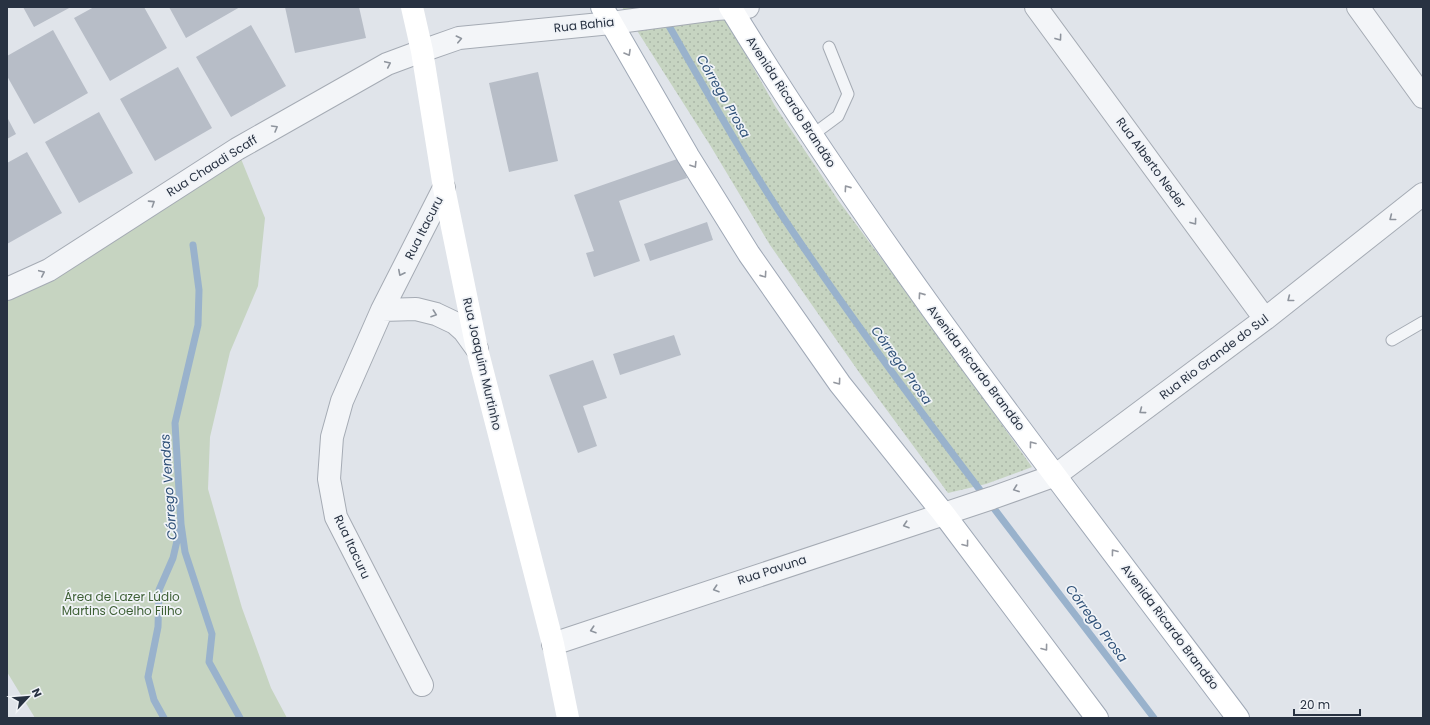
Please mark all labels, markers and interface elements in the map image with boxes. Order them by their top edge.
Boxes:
street label: Rua Bahia [553,13,615,36]
street label: Avenida Ricardo Brandão [743,33,840,171]
one-way arrow [1054,34,1061,41]
one-way arrow [456,35,462,43]
one-way arrow [624,49,631,56]
water label: Córrego Prosa [692,51,755,142]
one-way arrow [384,61,391,69]
street label: Rua Alberto Neder [1113,114,1190,212]
one-way arrow [271,125,278,132]
street label: Rua Chaadi Scaff [163,131,260,200]
one-way arrow [689,161,696,168]
one-way arrow [844,185,852,192]
street label: Rua Itacuru [400,193,447,262]
one-way arrow [148,201,155,208]
one-way arrow [1390,214,1397,221]
one-way arrow [1189,218,1196,225]
one-way arrow [398,268,406,276]
one-way arrow [38,270,46,278]
one-way arrow [759,271,767,278]
one-way arrow [919,292,926,299]
one-way arrow [1288,294,1295,301]
street label: Rua Joaquim Murtinho [459,296,506,432]
street label: Avenida Ricardo Brandão [924,302,1029,434]
one-way arrow [430,310,437,318]
street label: Rua Rio Grande do Sul [1156,310,1272,403]
water label: Córrego Prosa [866,322,937,409]
one-way arrow [833,377,840,384]
one-way arrow [1139,406,1146,413]
water label: Córrego Vendas [155,433,182,541]
one-way arrow [1030,441,1037,448]
one-way arrow [1013,484,1020,493]
street label: Rua Itacuru [330,512,375,582]
one-way arrow [902,521,909,529]
one-way arrow [962,540,969,547]
street label: Rua Pavuna [735,550,809,589]
one-way arrow [1112,550,1119,557]
street label: Avenida Ricardo Brandão [1118,561,1223,693]
water label: Córrego Prosa [1061,580,1132,666]
one-way arrow [713,584,720,593]
park label: Área de Lazer Lúdio Martins Coelho Filho [62,588,183,619]
one-way arrow [590,625,597,634]
one-way arrow [1040,644,1047,651]
north arrow [8,677,48,717]
text: N [28,685,46,700]
scale bar [1294,691,1360,717]
text: 20 m [1300,696,1330,713]

